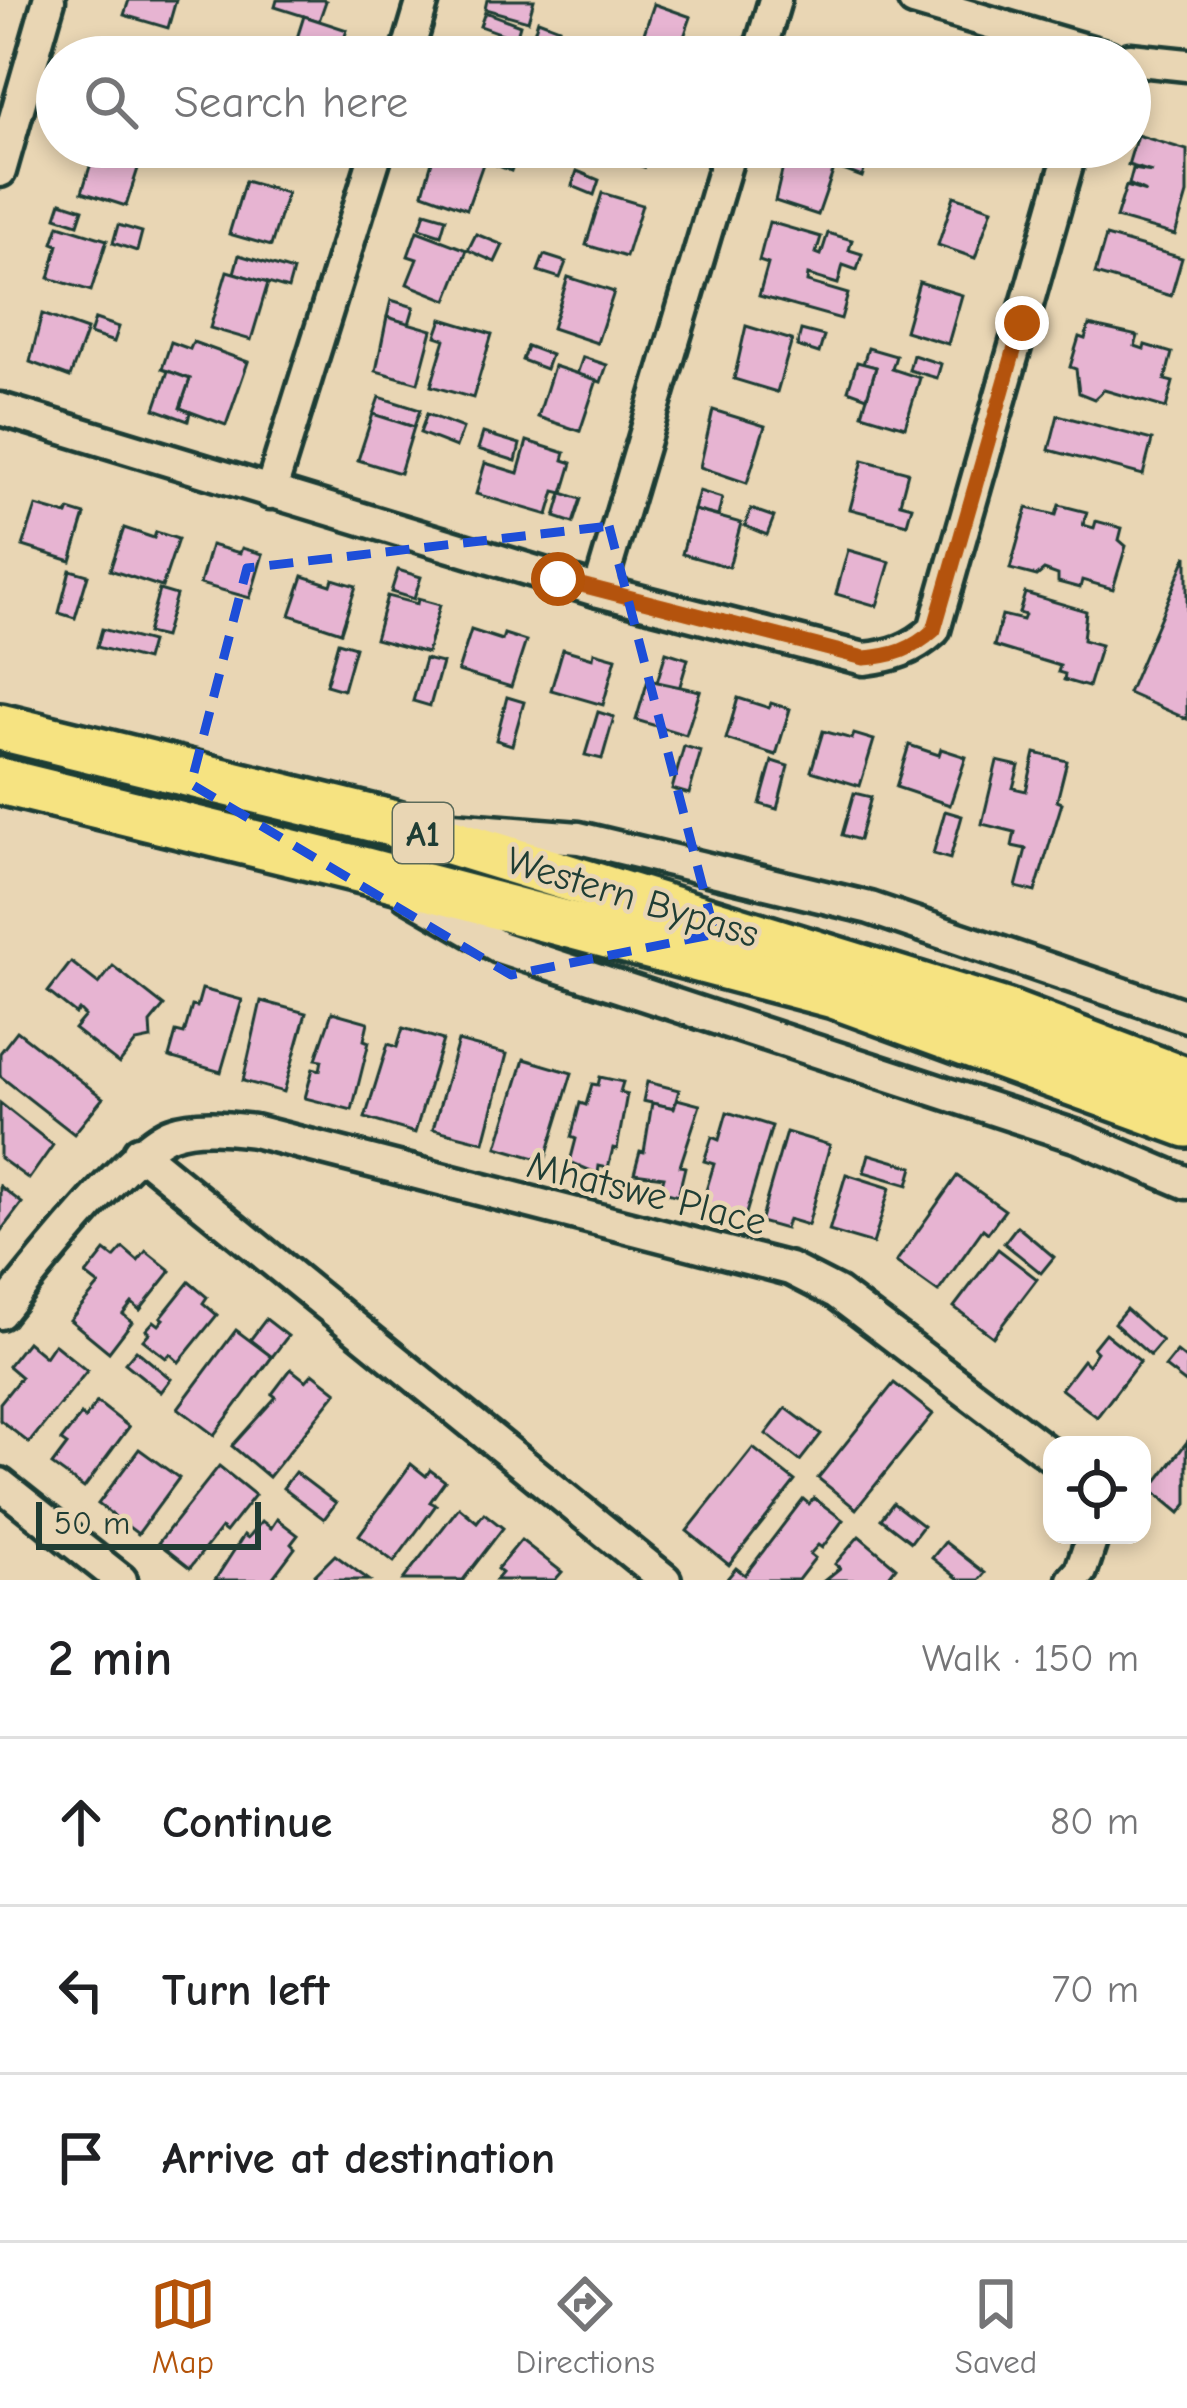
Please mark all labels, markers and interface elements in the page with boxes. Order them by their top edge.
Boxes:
search box [36,36,1151,168]
icon: search [78,69,144,135]
text: Search here [174,76,408,128]
route end [995,296,1049,350]
route start [531,552,585,606]
road number: A1 [393,803,453,863]
street label: Western Bypass [501,838,764,957]
street label: Mhatswe Place [522,1142,771,1245]
map controls [1043,1436,1151,1544]
button: locate [1043,1436,1151,1544]
scale bar [36,1496,261,1549]
text: 50 m [54,1504,130,1542]
text: 2 min [48,1629,172,1688]
text: Walk · 150 m [922,1636,1139,1681]
icon: ahead [48,1789,114,1855]
text: Continue [162,1796,332,1848]
text: 80 m [1050,1799,1139,1844]
icon: left [48,1957,114,2023]
text: Turn left [162,1964,329,2016]
text: 70 m [1052,1967,1139,2012]
icon: arrive [48,2125,114,2191]
text: Arrive at destination [162,2132,555,2184]
tab: Map [150,2271,216,2381]
tab: Directions [516,2271,655,2381]
tab: Saved [955,2271,1037,2381]

